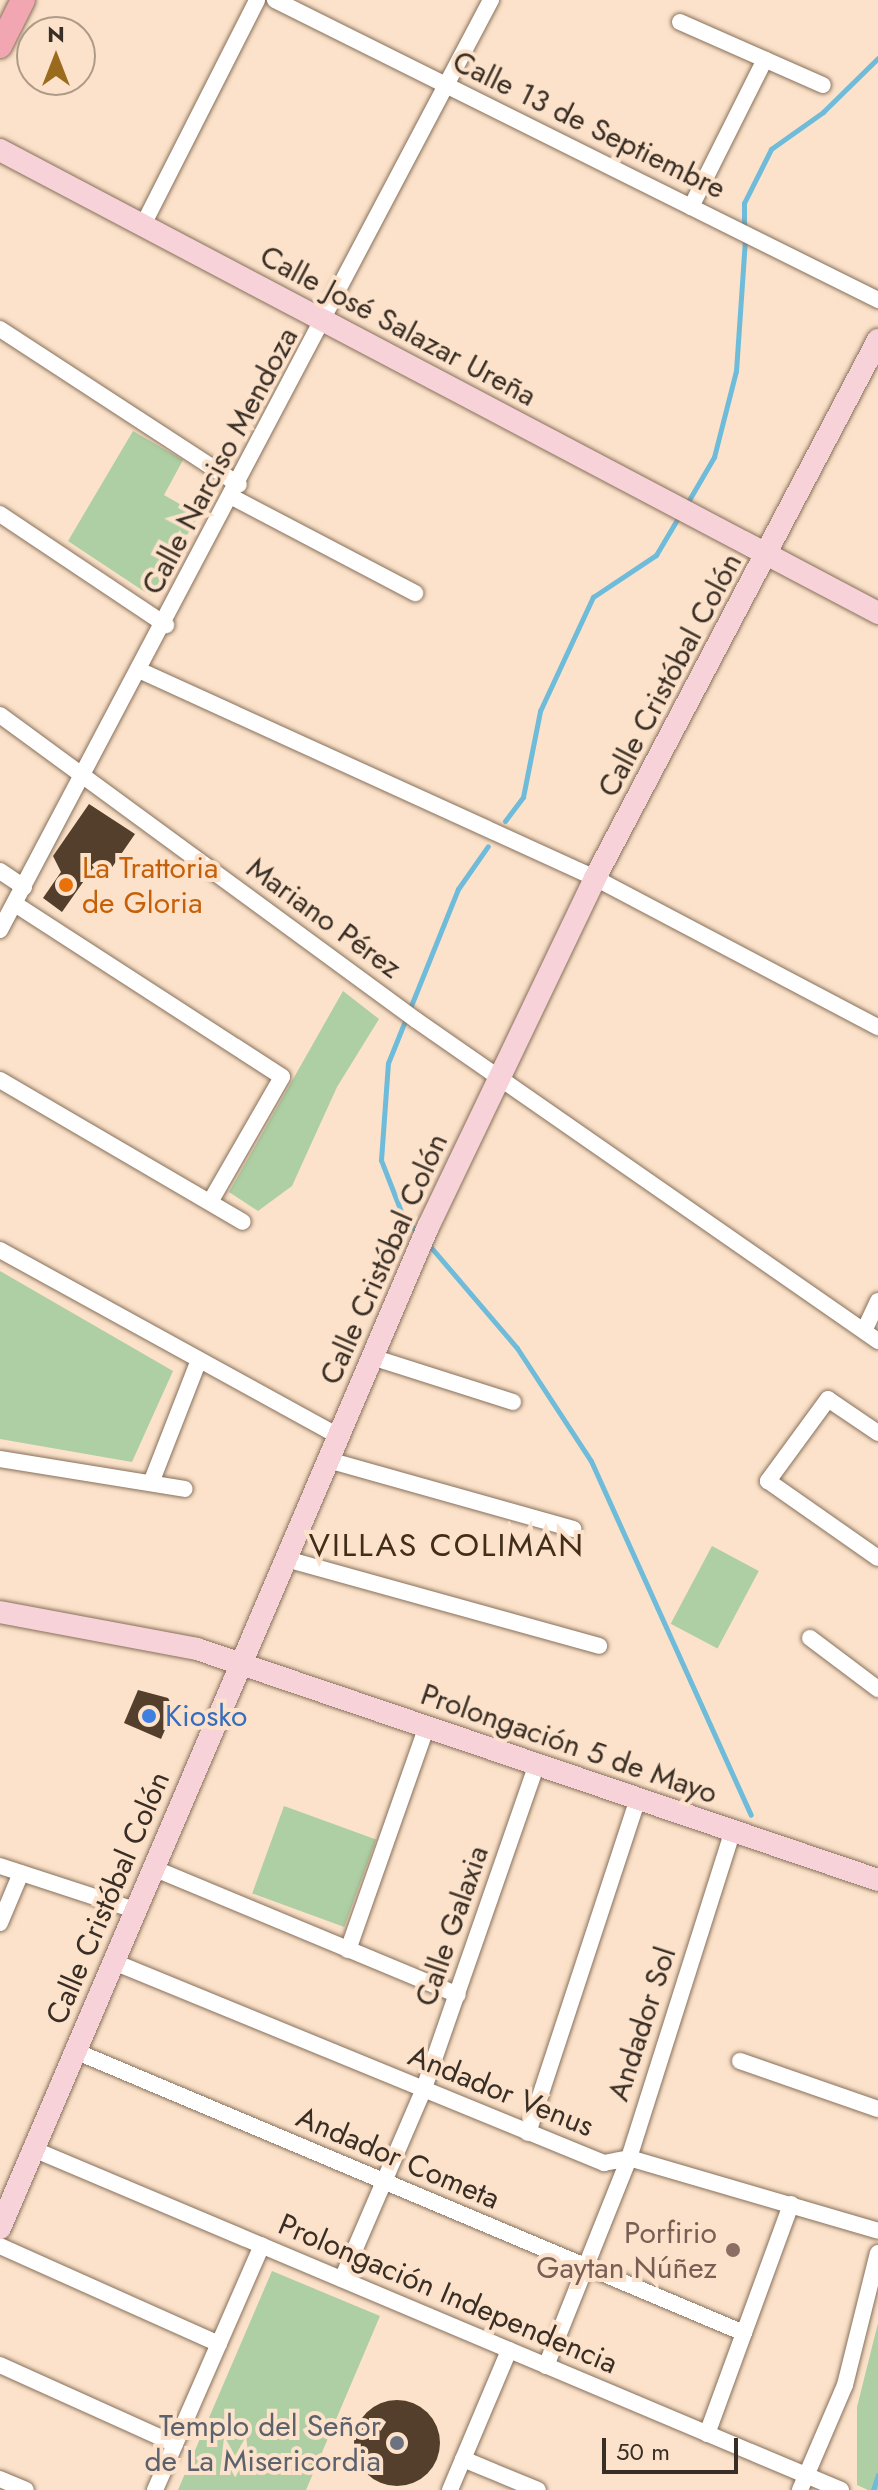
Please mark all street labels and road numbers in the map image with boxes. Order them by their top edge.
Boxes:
street label: Calle 13 de Septiembre [447,43,731,207]
street label: Calle José Salazar Ureña [254,238,542,414]
street label: Calle Narciso Mendoza [134,321,306,601]
street label: Calle Cristóbal Colón [591,547,749,803]
street label: Mariano Pérez [240,850,408,986]
street label: Calle Cristóbal Colón [312,1128,456,1390]
street label: Prolongación 5 de Mayo [416,1676,722,1812]
street label: Calle Cristóbal Colón [39,1766,177,2030]
street label: Calle Galaxia [408,1841,496,2011]
street label: Andador Sol [600,1943,684,2105]
street label: Andador Venus [403,2038,599,2144]
street label: Andador Cometa [291,2099,505,2217]
street label: Prolongación Independencia [273,2206,623,2382]

